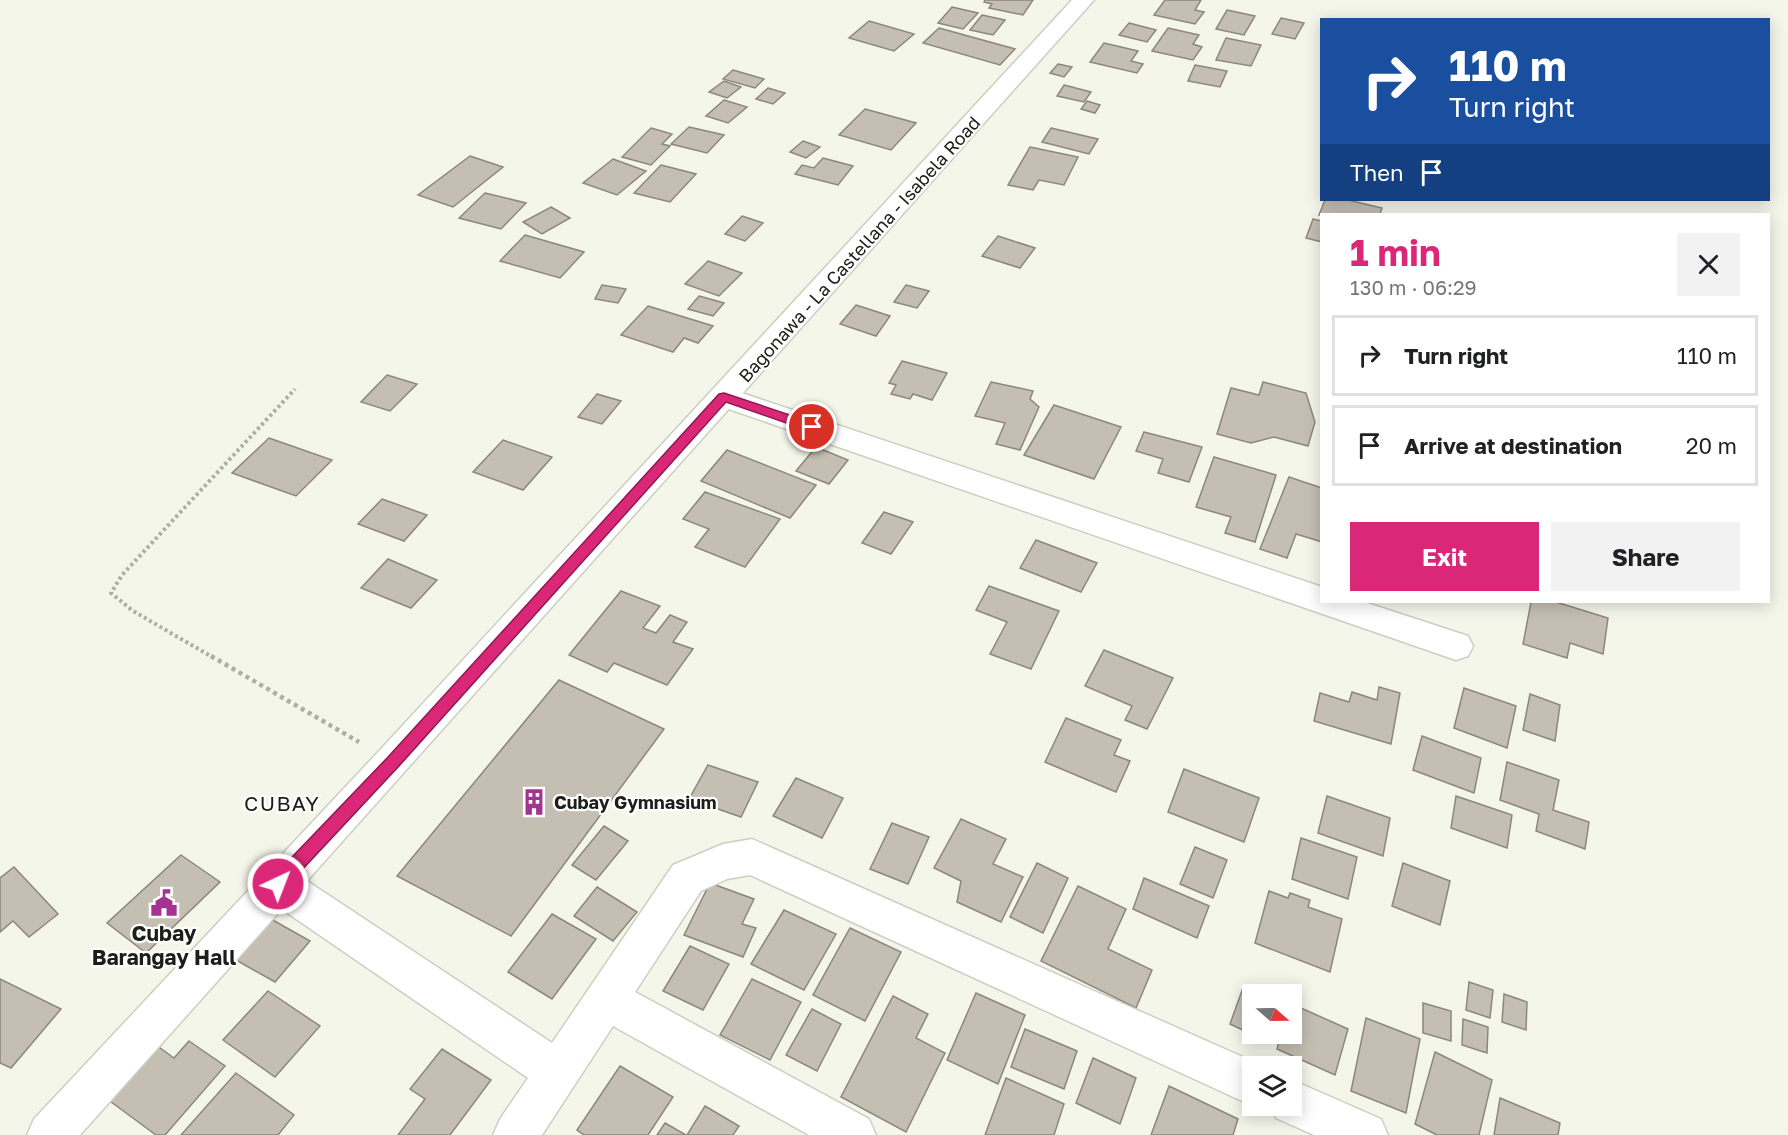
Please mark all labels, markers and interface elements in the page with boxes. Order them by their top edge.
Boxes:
text: 110 m [1449,40,1567,90]
icon: right [1350,42,1428,120]
text: Turn right [1449,91,1575,123]
street label: Bagonawa - La Castellana - Isabela Road [734,111,984,387]
icon: arrive [1415,156,1448,189]
text: Then [1350,159,1403,186]
text: 1 min [1350,231,1441,274]
button: close [1677,233,1740,296]
text: 130 m · 06:29 [1350,275,1477,299]
icon: right [1353,339,1386,372]
text: Turn right [1404,342,1508,369]
text: 110 m [1677,342,1737,369]
pin [786,401,837,452]
icon: arrive [795,410,828,443]
icon: arrive [1353,429,1386,462]
text: Arrive at destination [1404,432,1622,459]
text: 20 m [1686,432,1737,459]
button: Exit [1350,522,1539,591]
button: Share [1551,522,1740,591]
building icon: Cubay Gymnasium [519,787,549,817]
district label: CUBAY [244,790,320,816]
place label: Cubay Gymnasium [554,791,717,813]
position arrow [246,852,310,916]
public building icon: Cubay Barangay Hall [149,888,179,918]
place label: Cubay Barangay Hall [92,920,236,970]
north arrow [1242,984,1302,1044]
map controls [1242,984,1302,1116]
button: layers [1242,1056,1302,1116]

